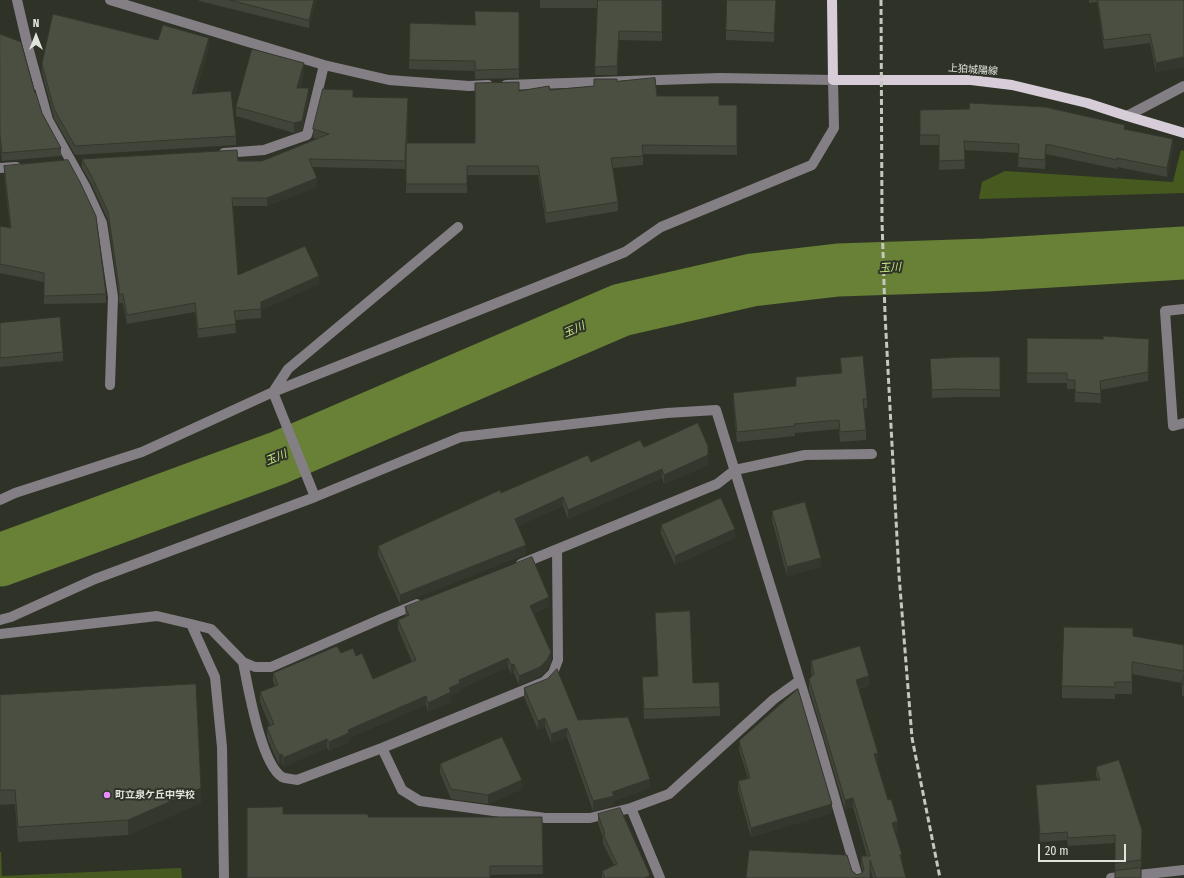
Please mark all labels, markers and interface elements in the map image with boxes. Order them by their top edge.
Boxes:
north arrow [16,16,56,56]
text: N [33,17,39,30]
street label: 上狛城陽線 [948,62,998,78]
water label: 玉川 [879,261,901,275]
water label: 玉川 [561,320,587,340]
water label: 玉川 [263,448,289,468]
place label: 町立泉ケ丘中学校 [115,789,195,801]
marker: 町立泉ケ丘中学校 [102,790,112,800]
scale bar [1040,836,1128,862]
text: 20 m [1045,844,1069,858]

